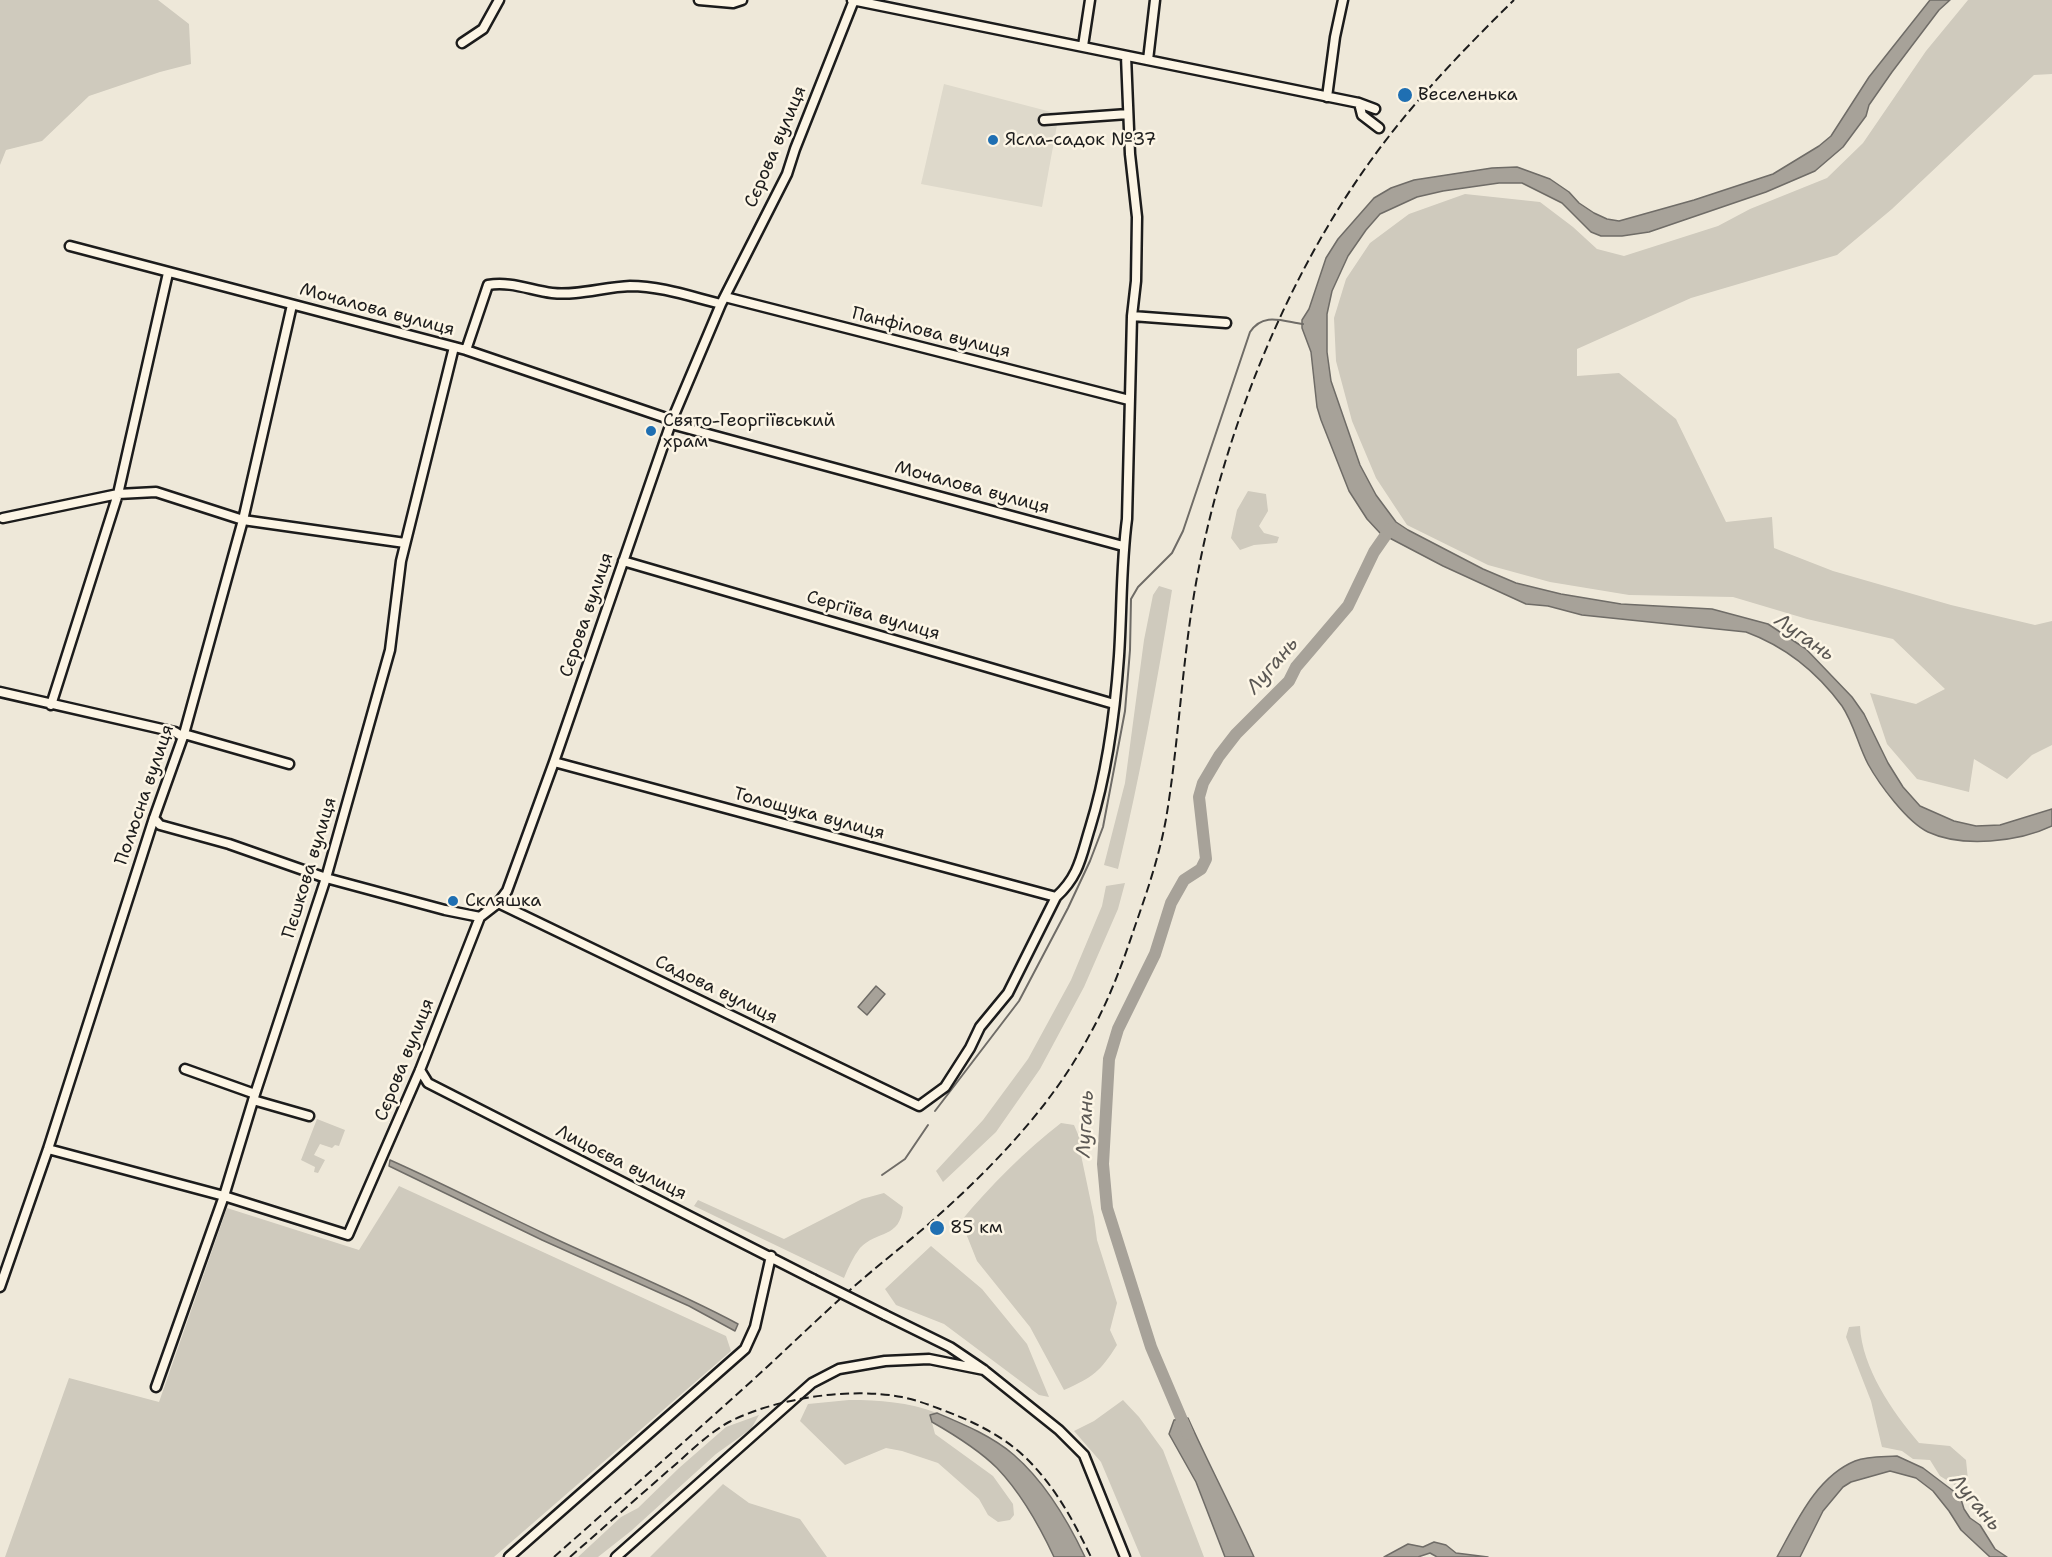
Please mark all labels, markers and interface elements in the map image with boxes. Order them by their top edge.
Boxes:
street label: Сєрова вулиця [741,83,811,211]
place label: Веселенька [1418,84,1518,106]
marker: Веселенька [1396,86,1414,104]
place label: Ясла-садок №37 [1005,129,1156,151]
marker: Ясла-садок №37 [986,133,1000,147]
street label: Мочалова вулиця [297,279,457,341]
street label: Панфілова вулиця [849,303,1013,363]
place label: Свято-Георгіївський храм [663,410,835,452]
marker: Свято-Георгіївський храм [644,424,658,438]
street label: Мочалова вулиця [892,457,1052,519]
street label: Сєрова вулиця [556,550,618,680]
street label: Сергіїва вулиця [804,587,942,645]
water label: Лугань [1769,609,1839,667]
water label: Лугань [1242,633,1304,699]
street label: Полюсна вулиця [111,722,179,868]
street label: Толощука вулиця [731,783,887,845]
street label: Пєшкова вулиця [278,795,342,941]
place label: Скляшка [465,890,542,912]
marker: Скляшка [446,894,460,908]
street label: Садова вулиця [651,951,781,1029]
street label: Сєрова вулиця [371,996,439,1124]
water label: Лугань [1072,1090,1100,1158]
street label: Лицоєва вулиця [552,1121,690,1205]
place label: 85 км [950,1217,1003,1239]
marker: 85 км [928,1219,946,1237]
water label: Лугань [1944,1469,2006,1537]

